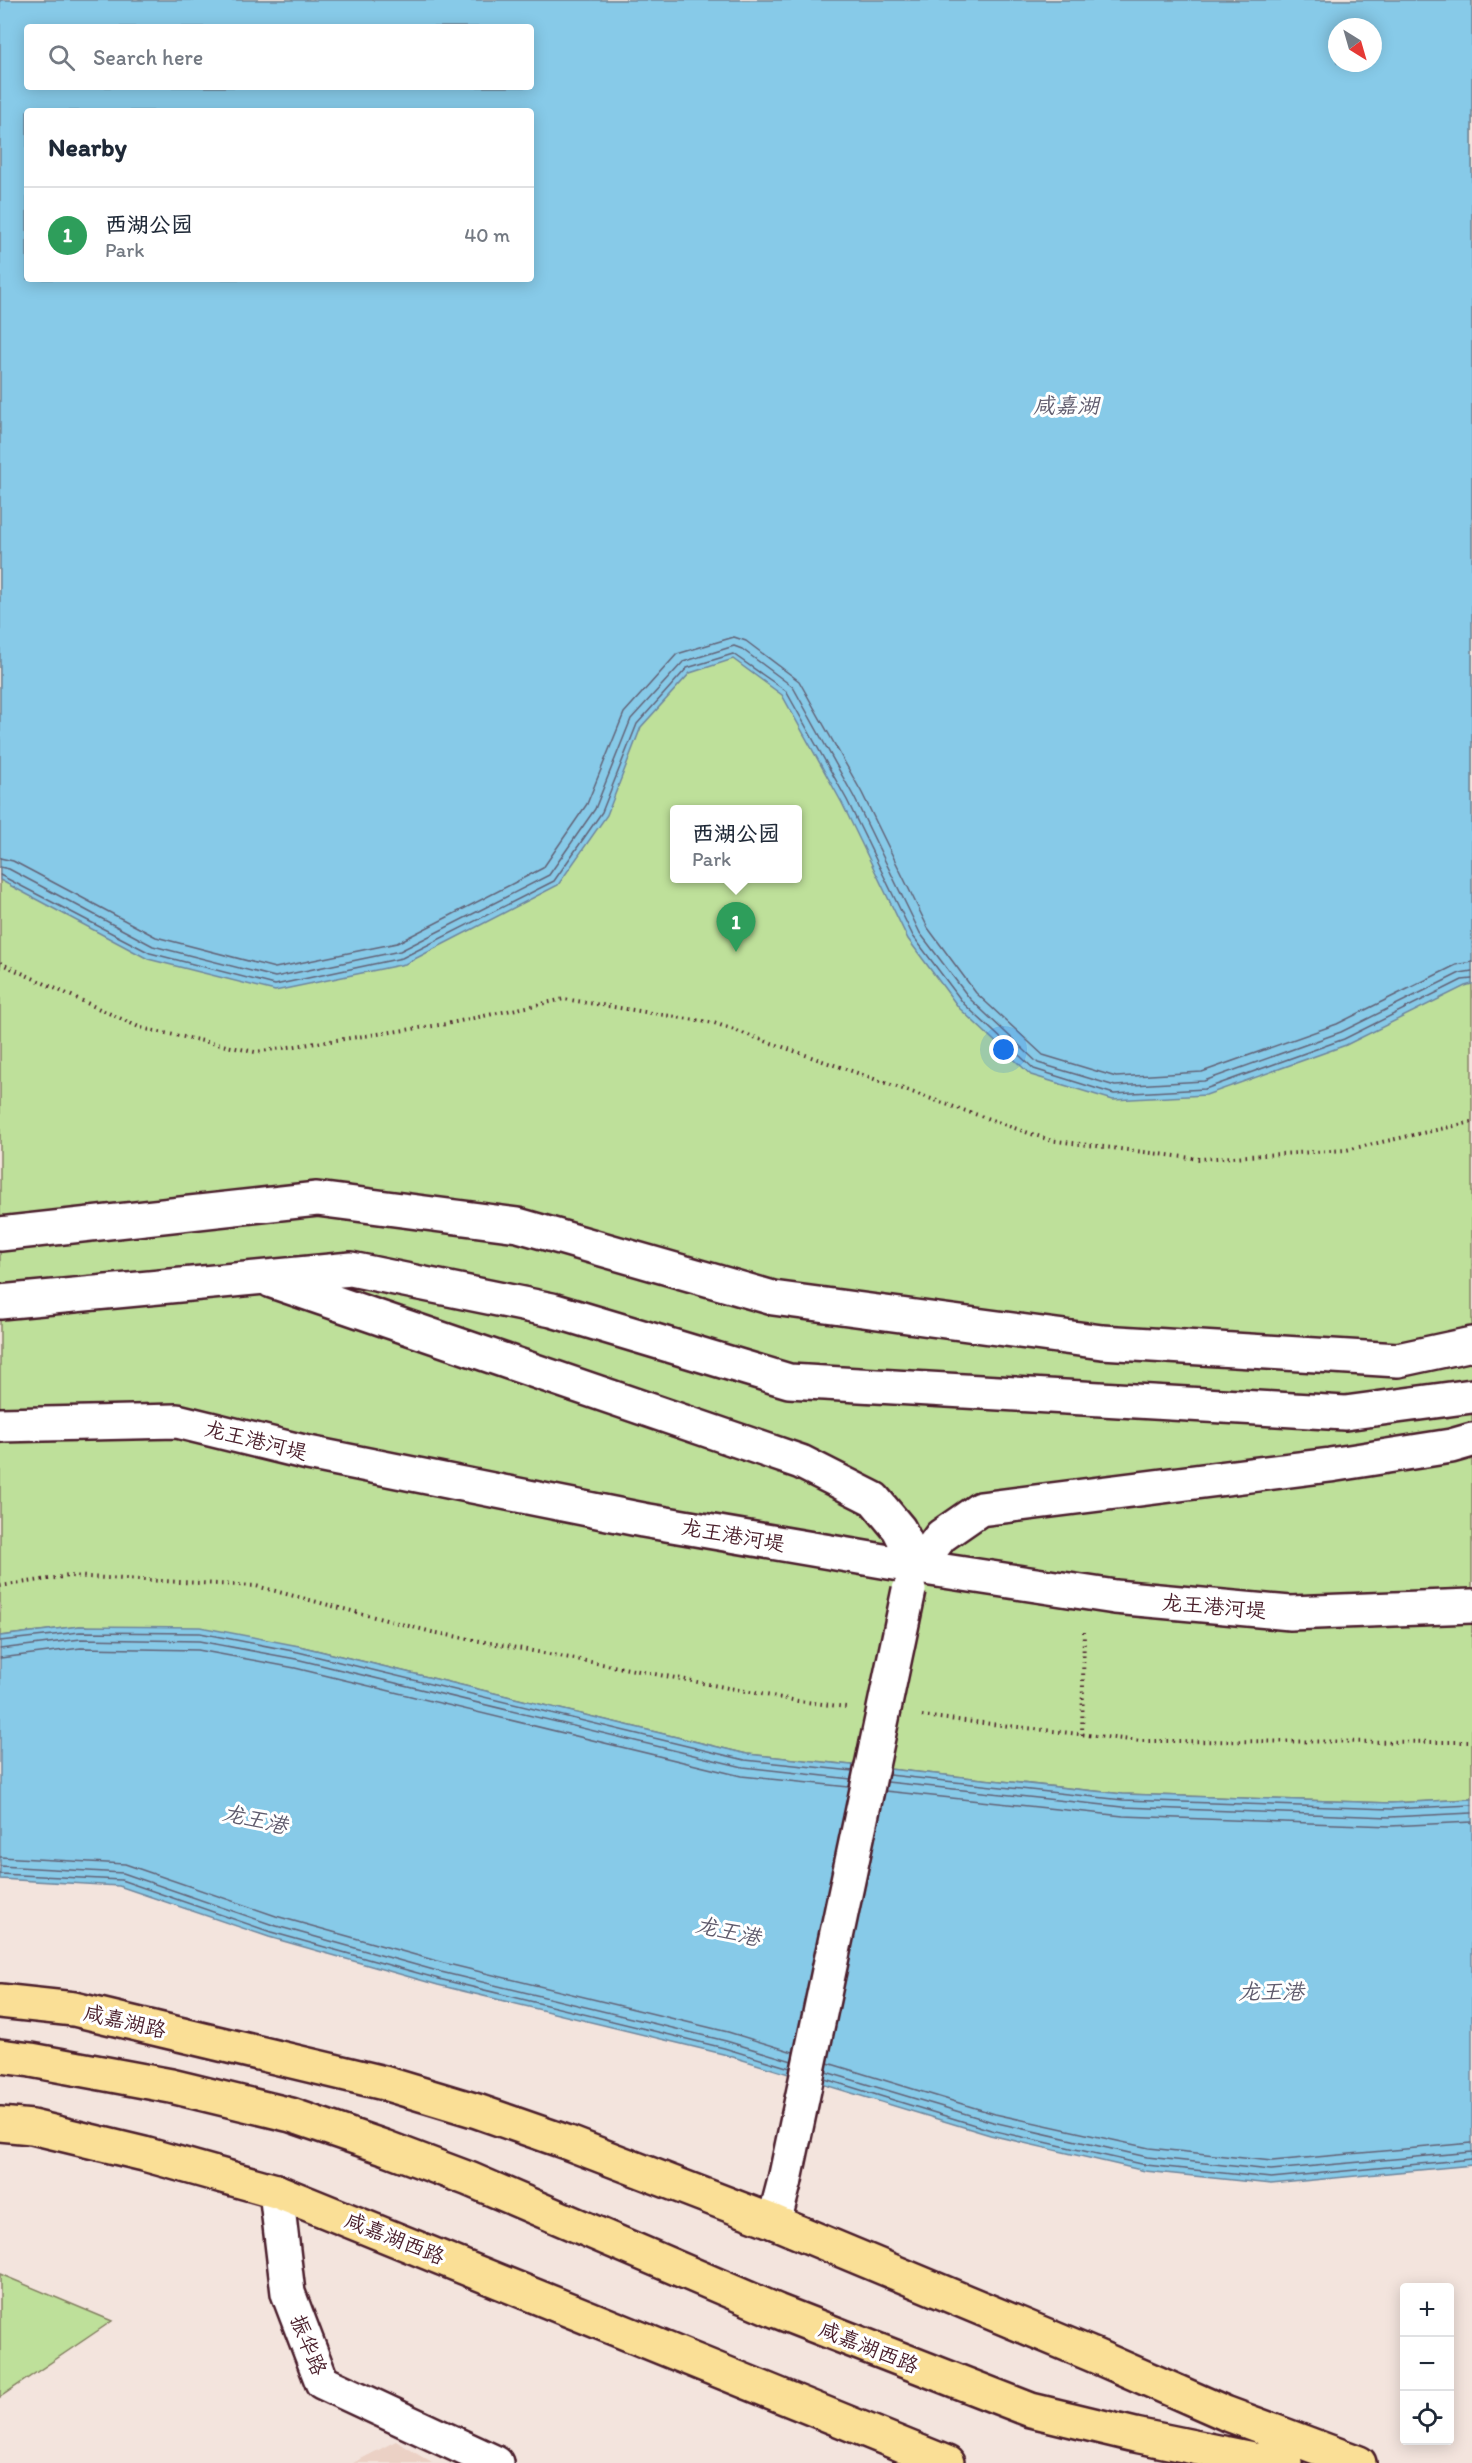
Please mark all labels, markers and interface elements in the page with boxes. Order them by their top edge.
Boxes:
north arrow [1328,18,1382,72]
search box [24,24,534,90]
icon: search [45,41,78,74]
text: Search here [93,44,203,71]
text: Nearby [48,131,127,163]
text: 西湖公园 [105,211,193,238]
text: 1 [63,223,72,247]
text: 40 m [464,223,510,247]
text: Park [105,238,144,262]
water label: 咸嘉湖 [1033,392,1101,419]
popup [670,805,802,883]
text: 西湖公园 [692,820,780,847]
text: Park [692,847,731,871]
pin: 1 [716,902,756,952]
your location [989,1035,1018,1064]
street label: 龙王港河堤 [202,1415,310,1465]
street label: 龙王港河堤 [679,1514,787,1556]
street label: 龙王港河堤 [1161,1589,1267,1623]
water label: 龙王港 [220,1798,292,1840]
water label: 龙王港 [693,1910,765,1952]
water label: 龙王港 [1238,1978,1306,2005]
street label: 咸嘉湖路 [81,1999,169,2043]
street label: 咸嘉湖西路 [342,2207,448,2269]
map controls [1400,2283,1454,2445]
button: + [1400,2283,1454,2337]
street label: 振华路 [286,2311,332,2379]
street label: 咸嘉湖西路 [816,2316,922,2378]
button: − [1400,2337,1454,2391]
button: locate [1400,2391,1454,2445]

